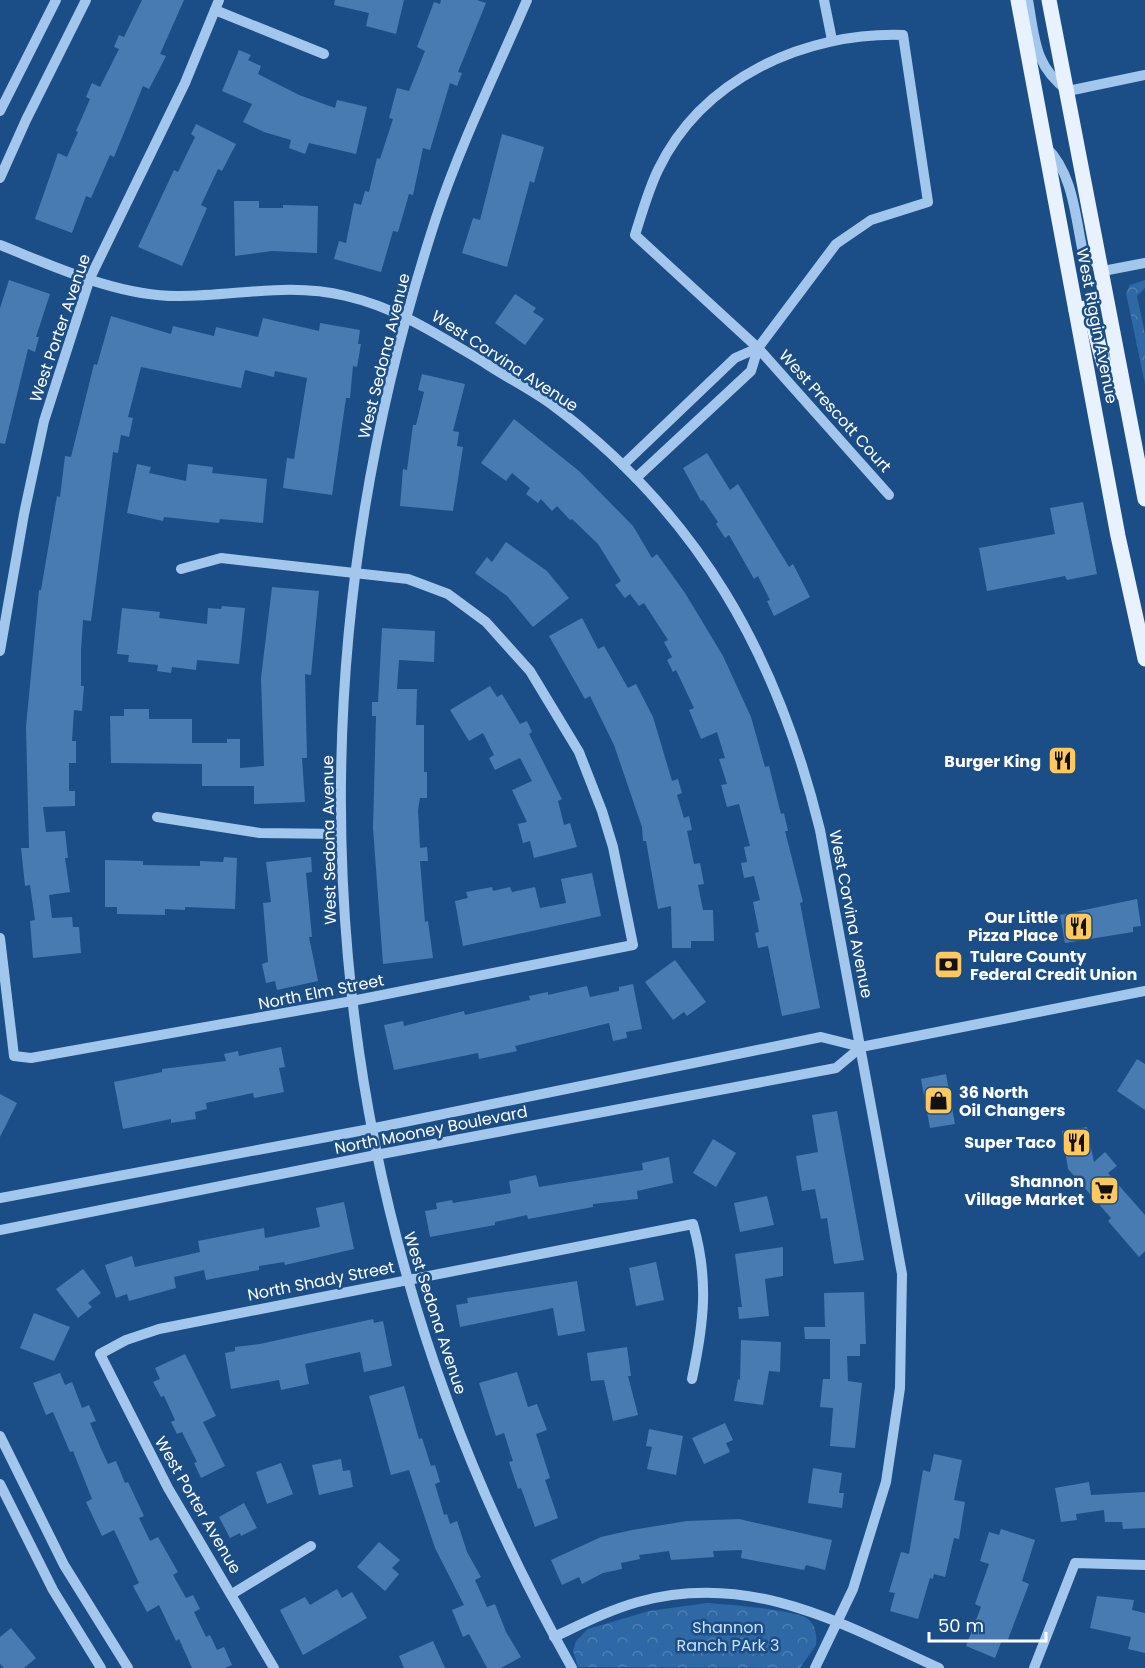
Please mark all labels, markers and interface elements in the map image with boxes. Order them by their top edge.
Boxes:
street label: West Riggin Avenue [1071,246,1123,406]
street label: West Porter Avenue [24,251,96,405]
street label: West Sedona Avenue [352,271,416,441]
street label: West Corvina Avenue [427,305,583,417]
street label: West Prescott Court [774,345,897,478]
restaurant icon: Burger King [1046,745,1078,777]
place label: Burger King [944,750,1041,773]
street label: West Sedona Avenue [316,755,342,925]
street label: West Corvina Avenue [823,828,879,1000]
place label: Our Little Pizza Place [968,906,1058,947]
restaurant icon: Our Little Pizza Place [1063,910,1095,942]
place label: Tulare County Federal Credit Union [970,945,1137,986]
bank icon: Tulare County Federal Credit Union [933,949,965,981]
street label: North Elm Street [256,969,386,1015]
place label: 36 North Oil Changers [959,1081,1066,1122]
shop icon: 36 North Oil Changers [922,1085,954,1117]
street label: North Mooney Boulevard [332,1100,530,1160]
restaurant icon: Super Taco [1061,1126,1093,1158]
place label: Super Taco [964,1131,1056,1154]
place label: Shannon Village Market [965,1170,1084,1211]
supermarket icon: Shannon Village Market [1089,1174,1121,1206]
street label: West Sedona Avenue [398,1229,472,1397]
street label: North Shady Street [246,1255,397,1307]
street label: West Porter Avenue [149,1432,247,1578]
scale bar [929,1605,1046,1643]
text: 50 m [938,1613,984,1638]
park label: Shannon Ranch PArk 3 [677,1616,779,1657]

